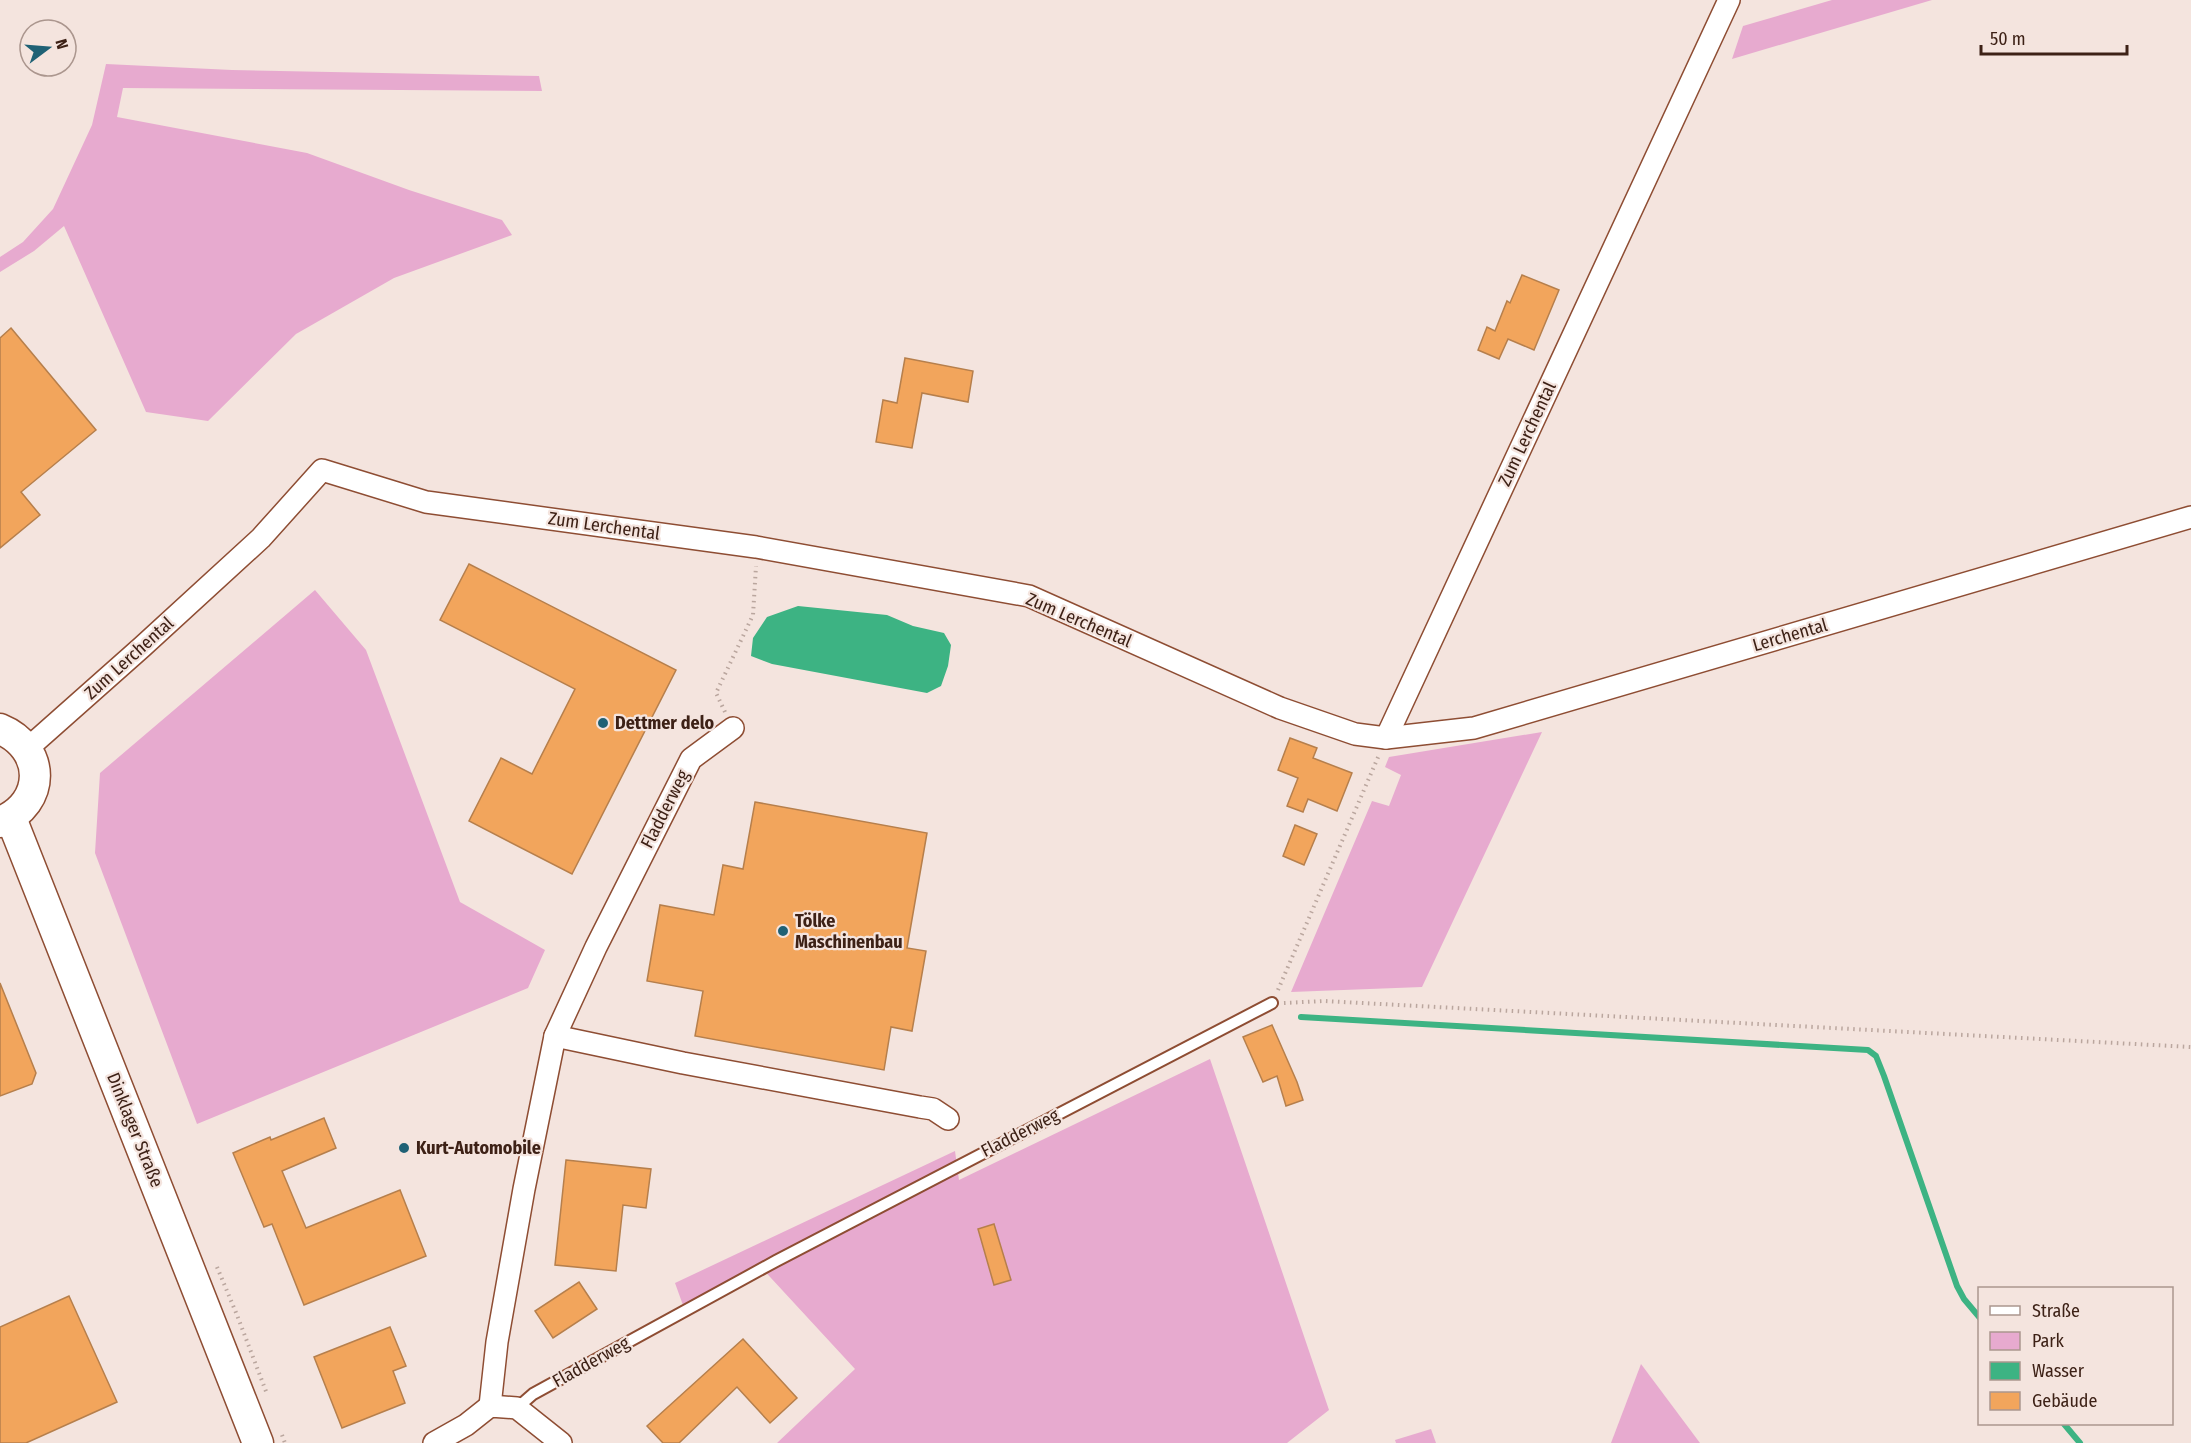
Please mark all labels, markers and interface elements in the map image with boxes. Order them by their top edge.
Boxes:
north arrow [18,18,78,78]
scale bar [1981,18,2126,56]
text: 50 m [1990,28,2026,50]
text: N [51,37,72,51]
street label: Zum Lerchental [1493,378,1561,490]
street label: Zum Lerchental [547,507,662,545]
street label: Zum Lerchental [1023,588,1135,652]
street label: Zum Lerchental [80,612,178,704]
street label: Lerchental [1750,614,1830,656]
place label: Dettmer delo [615,712,714,734]
marker: Dettmer delo [596,716,610,730]
street label: Fladderweg [636,766,694,852]
place label: Tölke Maschinenbau [795,910,903,953]
marker: Tölke Maschinenbau [776,924,790,938]
street label: Dinklager Straße [102,1069,168,1191]
street label: Fladderweg [977,1104,1063,1162]
place label: Kurt-Automobile [416,1137,541,1159]
marker: Kurt-Automobile [397,1141,411,1155]
legend [1978,1287,2173,1425]
text: Straße [2032,1300,2080,1322]
text: Park [2032,1330,2065,1352]
street label: Fladderweg [549,1332,634,1392]
text: Wasser [2032,1360,2085,1382]
text: Gebäude [2032,1390,2098,1412]

